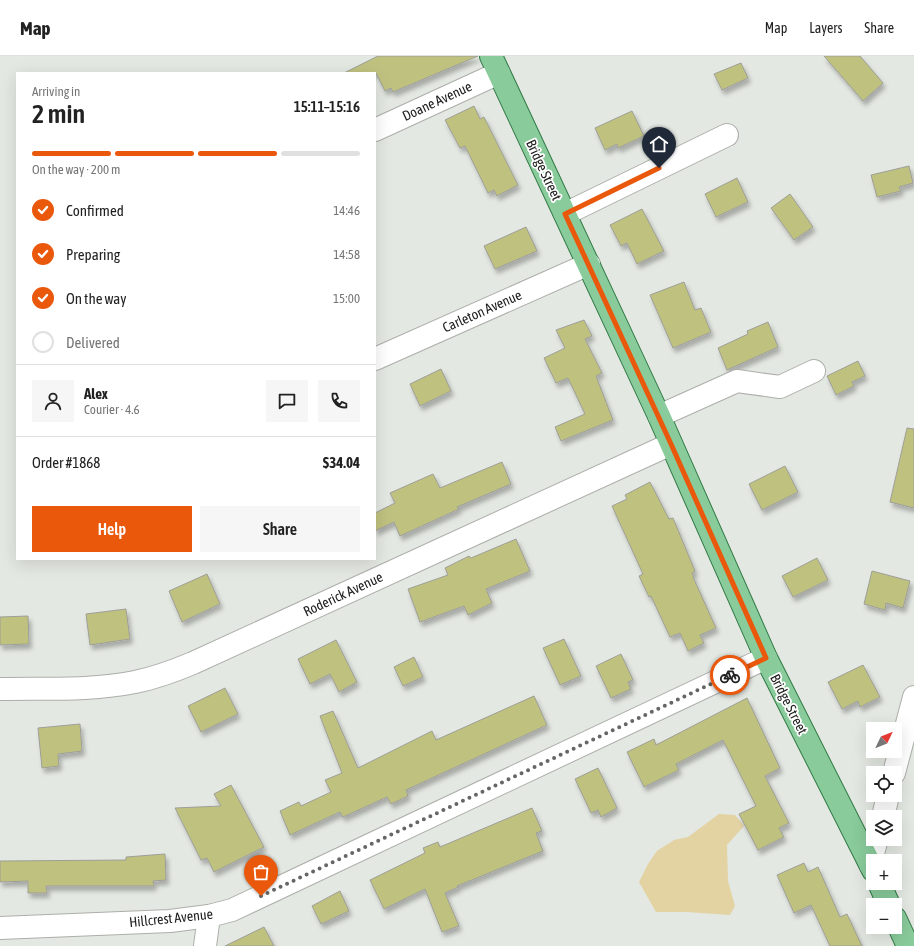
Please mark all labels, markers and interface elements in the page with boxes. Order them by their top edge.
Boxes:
text: Map [20,17,51,39]
text: Map [765,20,787,36]
text: Layers [809,20,842,36]
text: Share [864,20,894,36]
street label: Doane Avenue [400,78,474,124]
text: Arriving in [32,84,80,99]
text: 15:11–15:16 [294,98,360,115]
text: 2 min [32,99,85,129]
pin [642,127,676,168]
icon: home [648,133,670,155]
street label: Bridge Street [523,137,565,203]
text: On the way · 200 m [32,162,120,177]
icon: check [32,199,54,221]
text: Confirmed [66,202,124,219]
text: 14:46 [333,203,360,218]
icon: check [32,243,54,265]
text: Preparing [66,246,120,263]
text: 14:58 [333,247,360,262]
street label: Carleton Avenue [440,286,524,336]
icon: check [32,287,54,309]
text: On the way [66,290,127,307]
text: 15:00 [333,291,360,306]
text: Delivered [66,334,120,351]
button: person [32,380,74,422]
button: chat [266,380,308,422]
button: phone [318,380,360,422]
text: Alex [84,385,108,402]
text: Courier · 4.6 [84,402,140,417]
text: Order #1868 [32,454,100,471]
text: $34.04 [323,454,360,471]
button: Help [32,506,192,552]
button: Share [200,506,360,552]
street label: Roderick Avenue [301,569,385,619]
courier [710,655,750,695]
icon: bike [719,664,741,686]
street label: Bridge Street [767,671,811,737]
north arrow [866,722,902,758]
map controls [866,722,902,934]
button: locate [866,766,902,802]
button: layers [866,810,902,846]
button: + [866,854,902,890]
pin [244,855,278,896]
icon: bag [250,861,272,883]
button: − [866,898,902,934]
street label: Hillcrest Avenue [128,906,214,930]

